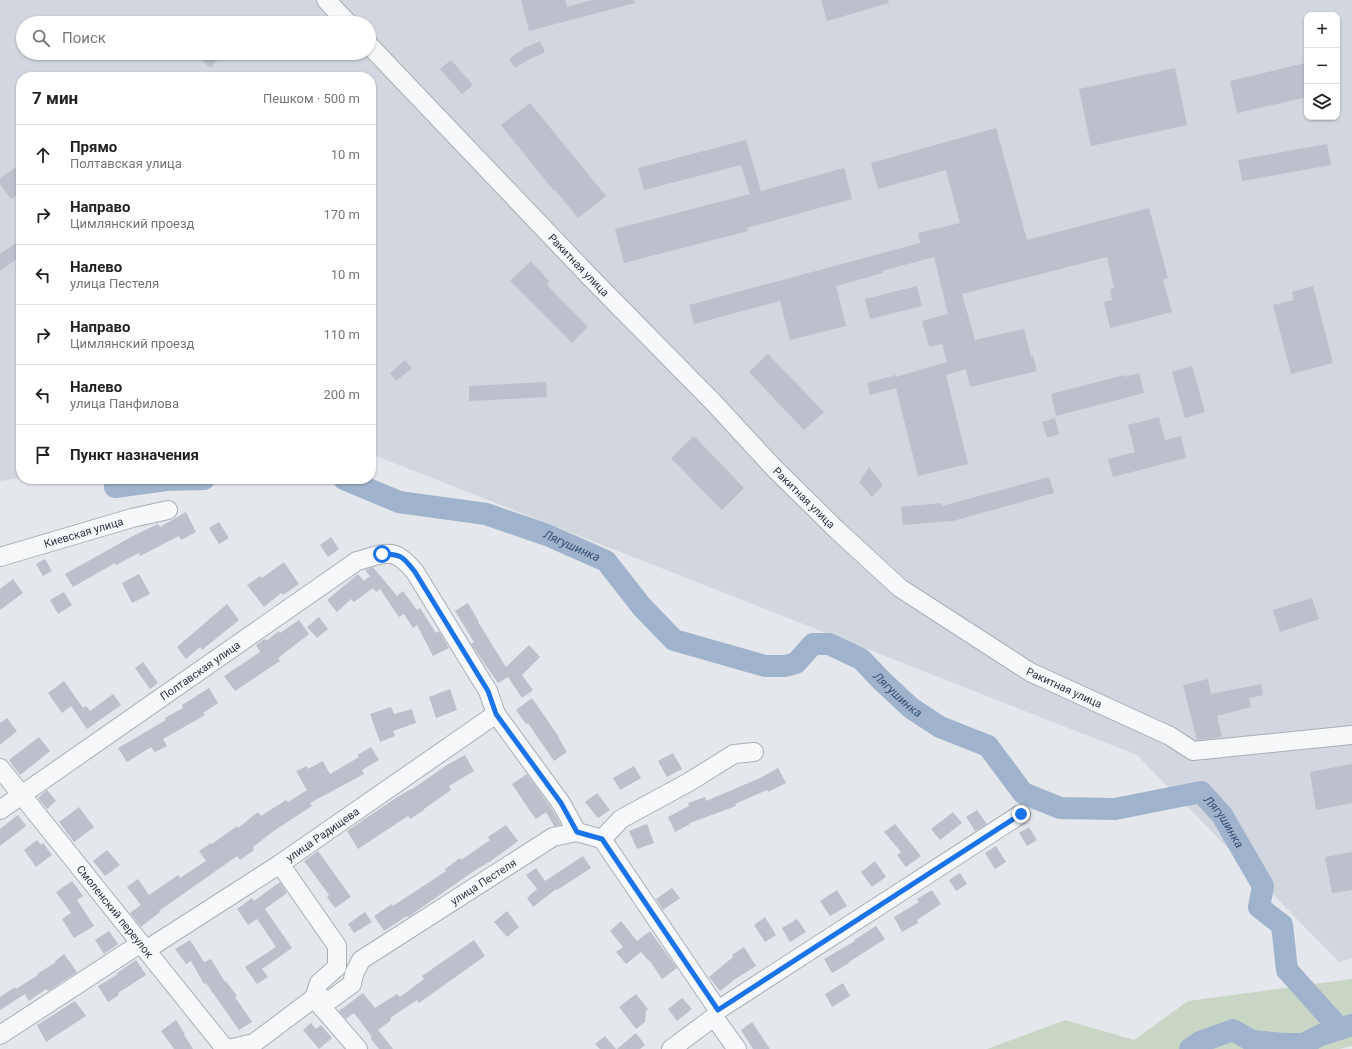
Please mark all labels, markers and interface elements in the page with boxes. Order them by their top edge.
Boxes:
map controls [1304,12,1340,120]
button: + [1304,12,1340,48]
search box [16,16,376,60]
icon: search [30,27,52,49]
text: Поиск [62,29,106,47]
button: − [1304,48,1340,84]
button: layers [1304,84,1340,120]
text: 7 мин [32,88,78,108]
text: Пешком · 500 m [263,91,360,106]
text: Прямо [70,138,117,156]
icon: ahead [32,144,54,166]
text: 10 m [331,147,360,162]
text: Полтавская улица [70,156,182,171]
text: Направо [70,198,131,216]
icon: right [32,204,54,226]
text: 170 m [323,207,360,222]
text: Цимлянский проезд [70,216,194,231]
street label: Ракитная улица [546,231,612,299]
text: Налево [70,258,122,276]
icon: left [32,264,54,286]
text: 10 m [331,267,360,282]
text: улица Пестеля [70,276,159,291]
text: Направо [70,318,131,336]
icon: right [32,324,54,346]
text: 110 m [323,327,360,342]
text: Цимлянский проезд [70,336,194,351]
text: Налево [70,378,122,396]
icon: left [32,384,54,406]
text: 200 m [323,387,360,402]
text: улица Панфилова [70,396,179,411]
icon: arrive [32,444,54,466]
text: Пункт назначения [70,446,199,464]
street label: Ракитная улица [770,464,838,531]
street label: Киевская улица [42,514,125,550]
water label: Лягушинка [540,527,602,565]
route start [373,545,391,563]
street label: Полтавская улица [158,638,243,703]
street label: Ракитная улица [1024,665,1104,711]
water label: Лягушинка [870,669,925,720]
water label: Лягушинка [1200,792,1247,850]
street label: улица Радищева [283,805,362,864]
route end [1012,805,1030,823]
street label: улица Пестеля [448,856,519,908]
street label: Смоленский переулок [74,863,156,960]

